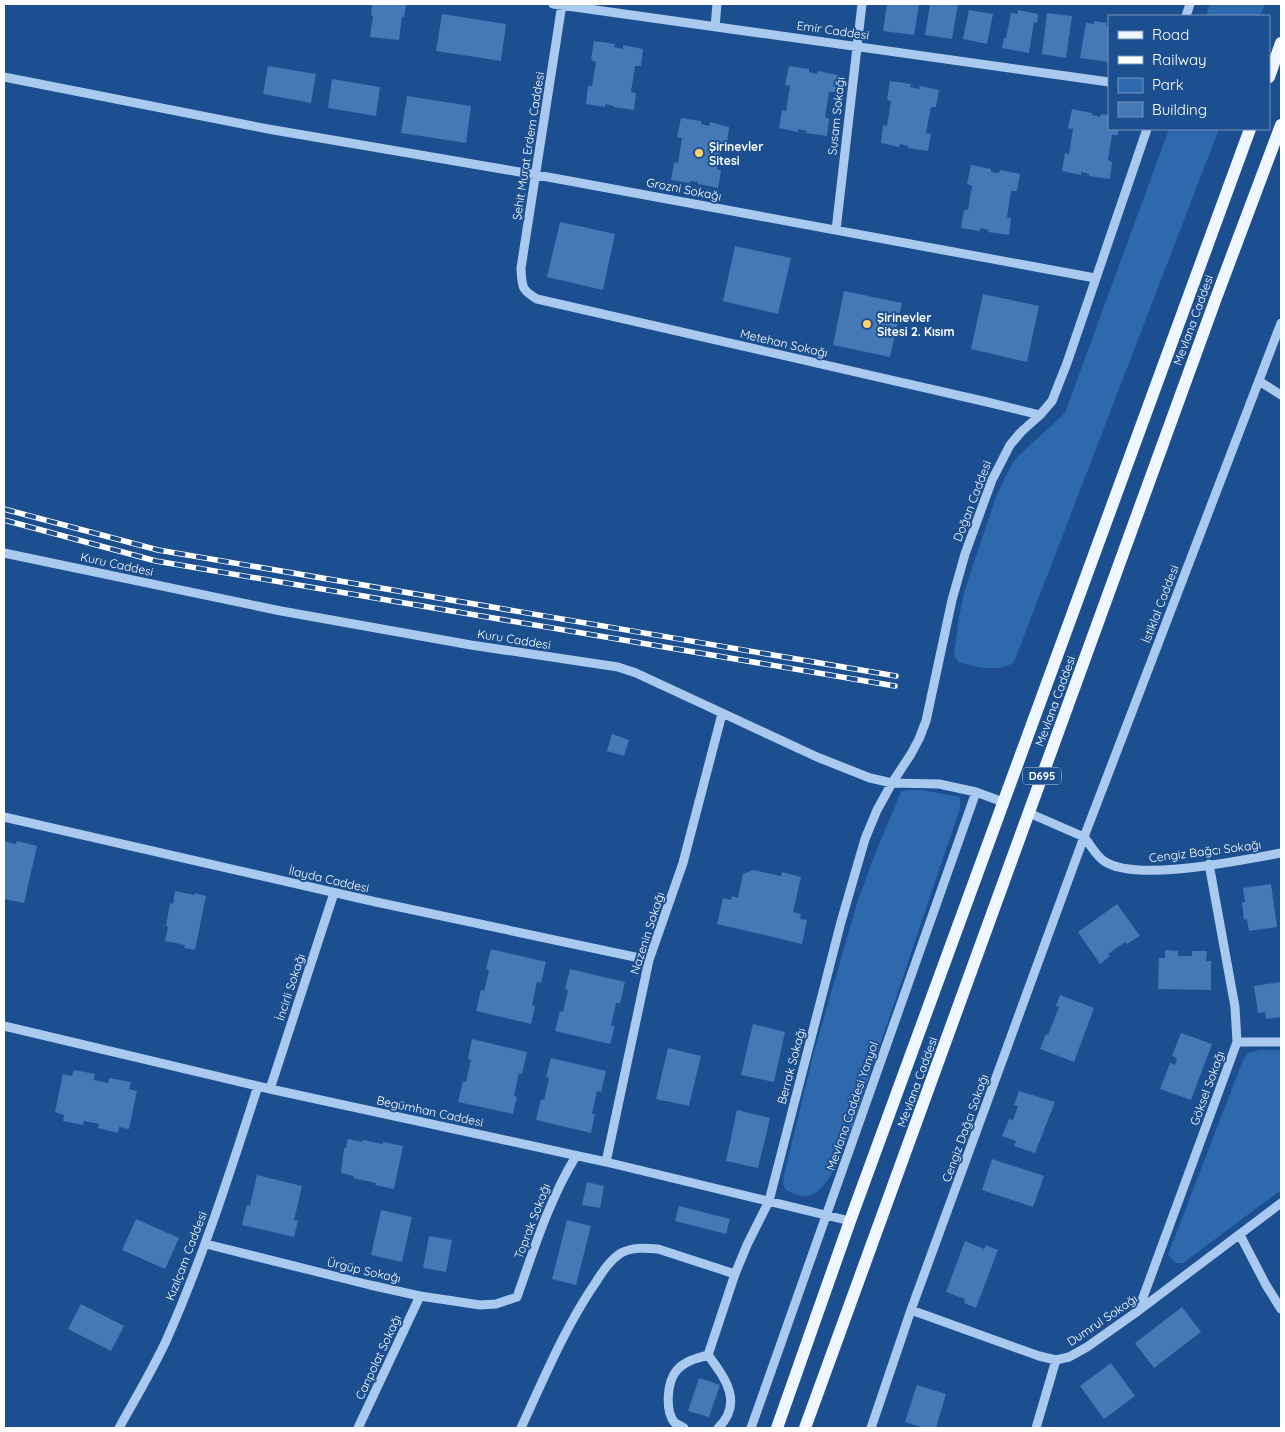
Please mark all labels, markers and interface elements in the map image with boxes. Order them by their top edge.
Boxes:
legend [1108,15,1270,130]
street label: Emir Caddesi [796,18,870,42]
text: Road [1152,25,1189,44]
text: Railway [1152,50,1207,69]
street label: Şehit Murat Erdem Caddesi [509,71,547,221]
text: Park [1152,75,1184,94]
street label: Susam Sokağı [824,76,848,156]
text: Building [1152,100,1207,119]
place label: Şirinevler Sitesi [709,139,763,168]
marker: Şirinevler Sitesi [693,147,705,159]
street label: Grozni Sokağı [645,174,723,204]
street label: Mevlana Caddesi [1170,273,1216,367]
place label: Şirinevler Sitesi 2. Kısım [877,310,954,339]
marker: Şirinevler Sitesi 2. Kısım [861,318,873,330]
street label: Metehan Sokağı [739,326,829,360]
street label: Doğan Caddesi [950,458,994,544]
street label: Kuru Caddesi [79,549,155,579]
street label: İstiklal Caddesi [1138,563,1182,645]
street label: Kuru Caddesi [476,626,552,652]
street label: Mevlana Caddesi [1032,654,1078,748]
road number: D695 [1023,768,1061,784]
street label: Cengiz Bağcı Sokağı [1148,837,1262,865]
street label: İlayda Caddesi [287,862,371,896]
street label: Nazenin Sokağı [627,890,667,976]
street label: İncirli Sokağı [272,952,308,1022]
street label: Berrak Sokağı [774,1026,808,1106]
street label: Mevlana Caddesi [894,1035,940,1129]
street label: Mevlana Caddesi Yanyol [823,1039,881,1173]
street label: Göksel Sokağı [1187,1049,1227,1127]
street label: Cengiz Dağcı Sokağı [938,1072,992,1184]
street label: Begümhan Caddesi [375,1092,485,1130]
street label: Toprak Sokağı [511,1181,553,1261]
street label: Kızılçam Caddesi [162,1209,210,1303]
street label: Ürgüp Sokağı [326,1254,402,1286]
street label: Dumrul Sokağı [1064,1291,1140,1349]
street label: Canpolat Sokağı [352,1312,404,1402]

